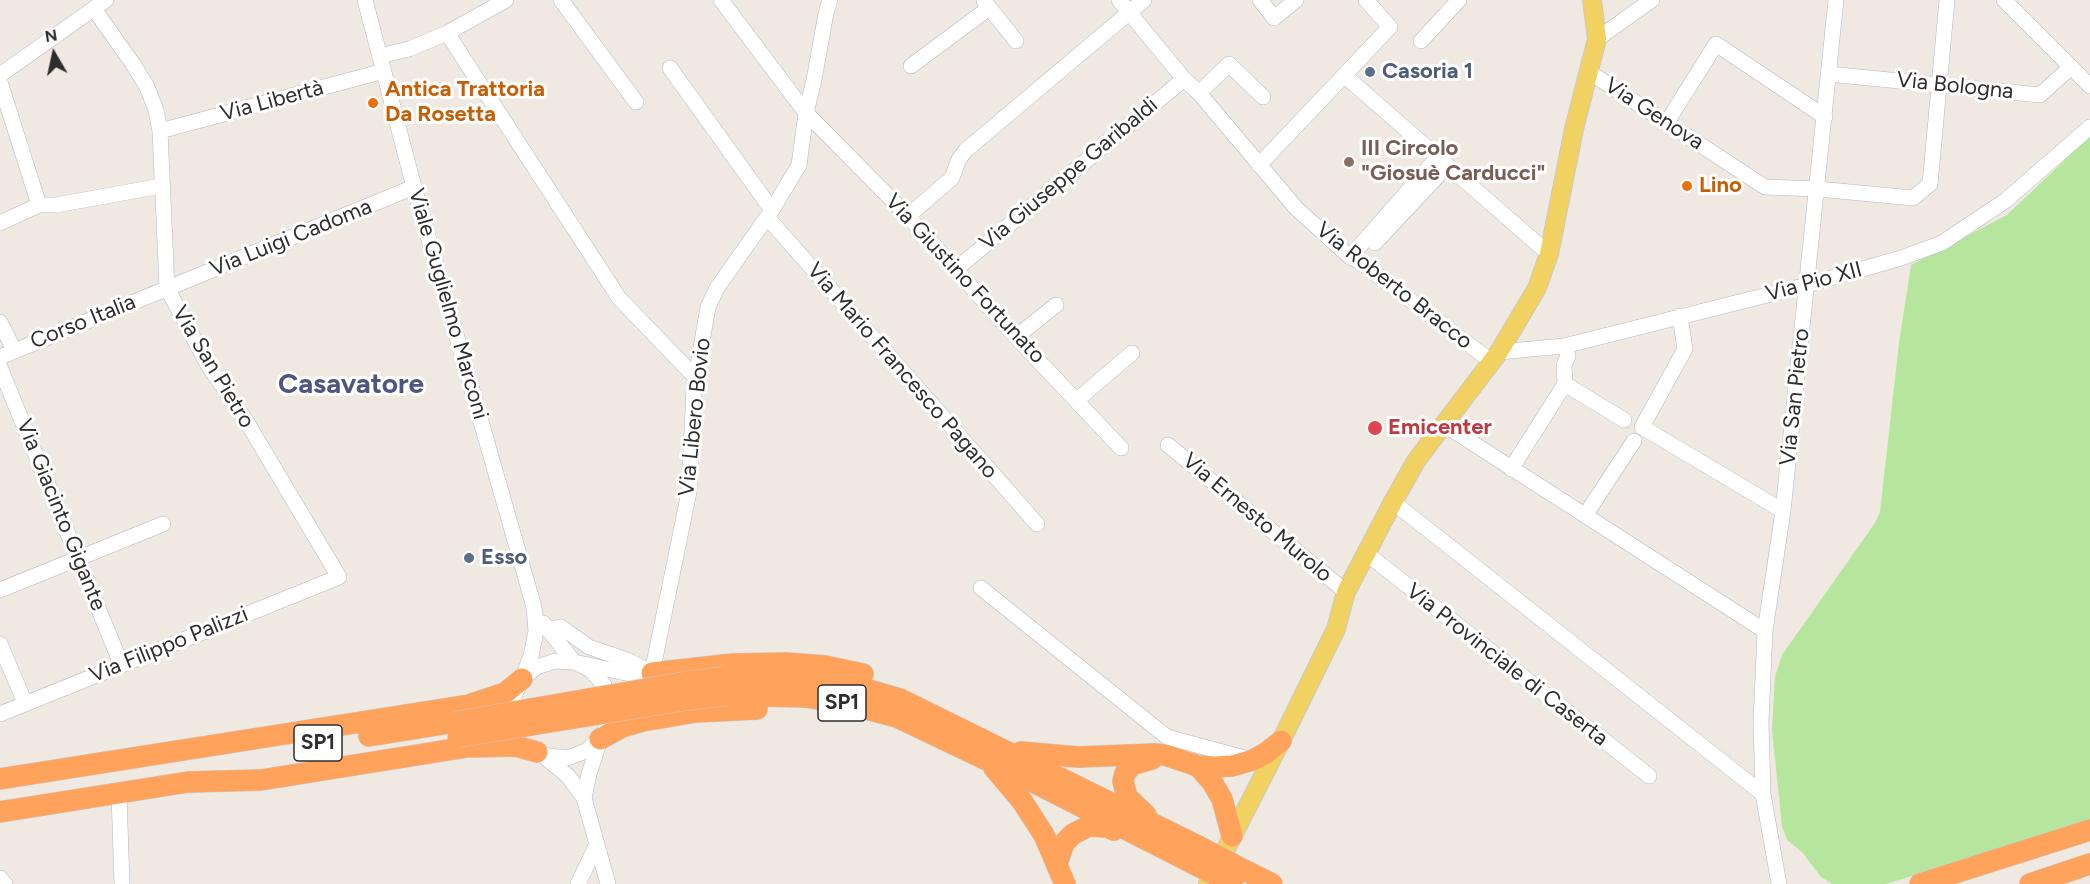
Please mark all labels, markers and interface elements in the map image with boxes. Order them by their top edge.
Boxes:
north arrow [24,24,84,84]
text: N [44,25,59,46]
place label: Casoria 1 [1382,59,1473,85]
marker: Casoria 1 [1363,65,1377,79]
street label: Via Bologna [1895,67,2015,105]
street label: Via Genova [1599,72,1709,156]
street label: Via Libertà [218,75,326,127]
place label: Antica Trattoria Da Rosetta [385,77,545,128]
street label: Via Giuseppe Garibaldi [975,92,1163,256]
marker: Antica Trattoria Da Rosetta [366,96,380,110]
place label: III Circolo "Giosuè Carducci" [1361,136,1546,188]
marker: III Circolo "Giosuè Carducci" [1342,155,1356,169]
place label: Lino [1699,173,1742,199]
marker: Lino [1680,179,1694,193]
street label: Viale Guglielmo Marconi [402,186,494,422]
street label: Via Giustino Fortunato [880,189,1050,369]
street label: Via Luigi Cadoma [206,194,376,282]
street label: Via Roberto Bracco [1311,217,1477,355]
street label: Via Pio XII [1763,257,1865,307]
street label: Via Mario Francesco Pagano [801,258,1003,484]
street label: Corso Italia [27,289,139,355]
street label: Via San Pietro [166,301,260,433]
street label: Via San Pietro [1775,327,1815,467]
street label: Via Libero Bovio [674,336,716,498]
district label: Casavatore [278,368,424,402]
street label: Via Giacinto Gigante [10,415,112,615]
place label: Emicenter [1388,415,1492,441]
marker: Emicenter [1366,419,1384,437]
street label: Via Ernesto Murolo [1177,448,1337,588]
place label: Esso [481,545,527,571]
marker: Esso [462,551,476,565]
street label: Via Provinciale di Caserta [1401,578,1613,752]
street label: Via Filippo Palizzi [86,601,252,689]
road number: SP1 [818,685,866,721]
road number: SP1 [294,725,342,761]

